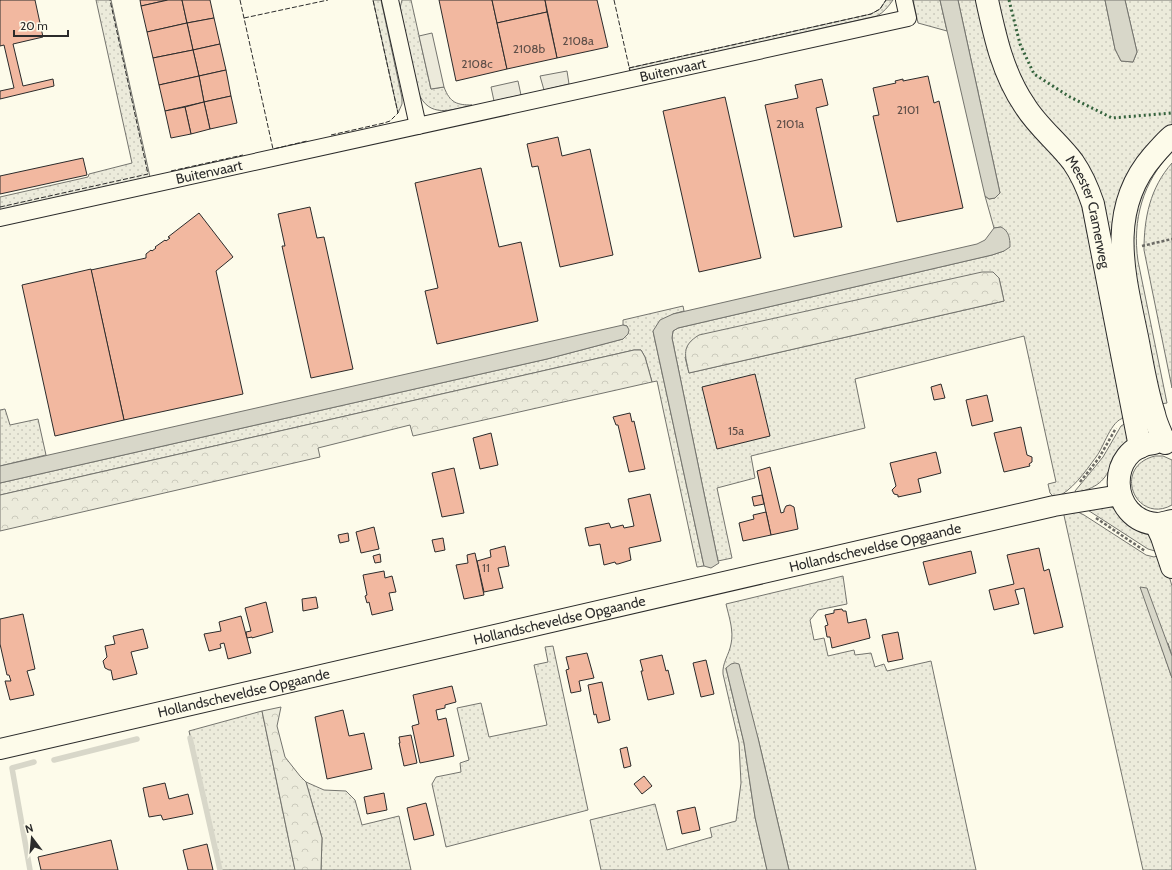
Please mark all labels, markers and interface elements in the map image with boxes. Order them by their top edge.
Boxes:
scale bar [14,12,68,38]
text: 20 m [20,18,48,33]
house number: 2108a [562,33,594,48]
house number: 2108b [513,41,546,56]
street label: Buitenvaart [638,54,708,86]
house number: 2108c [461,56,493,71]
house number: 2101 [897,102,919,117]
house number: 2101a [776,116,804,131]
street label: Meester Cramerweg [1062,151,1114,271]
street label: Buitenvaart [174,156,244,188]
house number: 15a [728,423,744,438]
street label: Hollandscheveldse Opgaande [787,519,963,576]
house number: 11 [482,560,490,575]
street label: Hollandscheveldse Opgaande [472,592,647,649]
street label: Hollandscheveldse Opgaande [156,664,331,721]
north arrow [12,818,52,858]
text: N [24,821,35,836]

